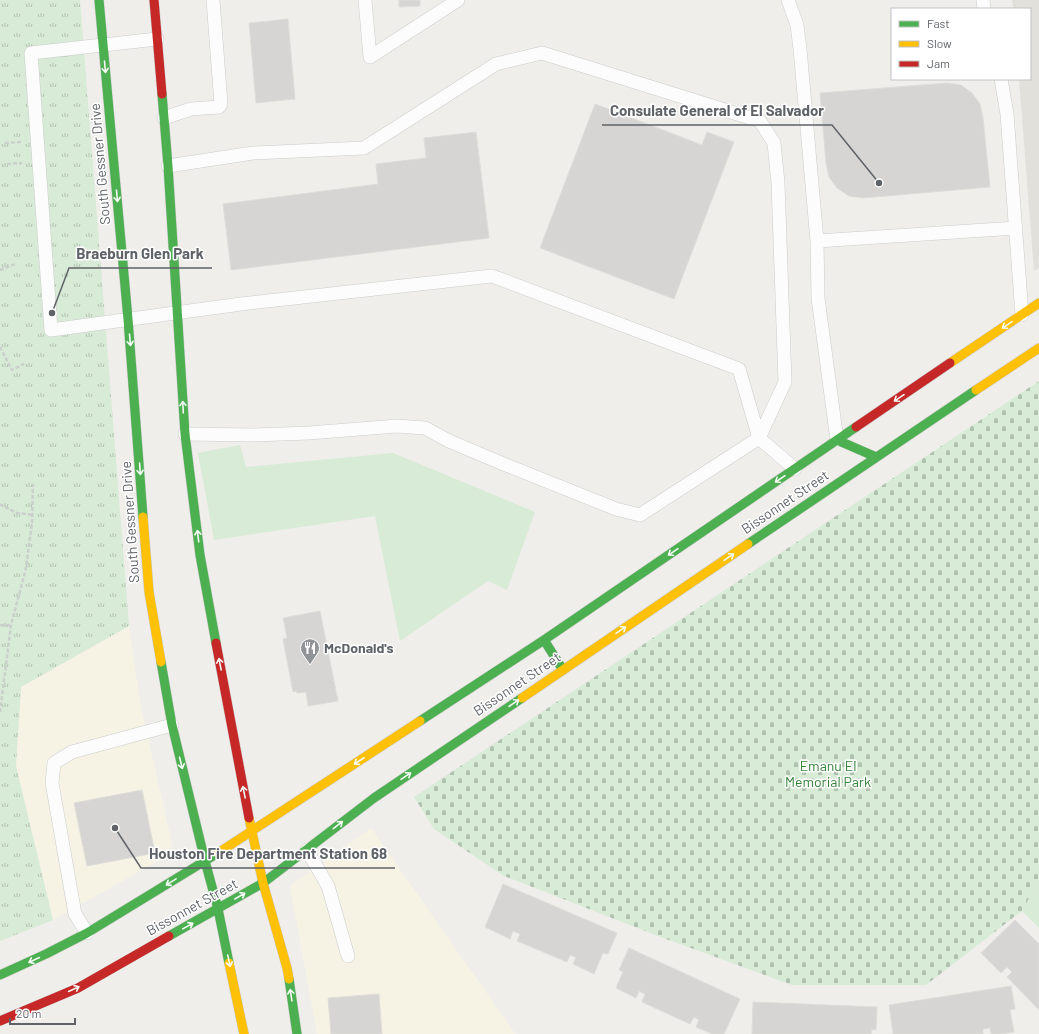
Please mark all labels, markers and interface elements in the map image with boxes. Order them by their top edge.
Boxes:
legend [891,8,1031,80]
text: Fast [927,16,950,30]
text: Slow [927,36,952,50]
text: Jam [927,56,950,70]
one-way arrow [101,60,109,73]
callout: Consulate General of El Salvador [602,98,832,125]
text: Consulate General of El Salvador [610,101,824,119]
street label: South Gessner Drive [86,103,113,226]
one-way arrow [113,189,121,202]
callout: Braeburn Glen Park [69,241,212,268]
text: Braeburn Glen Park [76,244,204,262]
one-way arrow [1002,321,1013,329]
one-way arrow [127,333,134,346]
one-way arrow [894,394,905,402]
one-way arrow [180,401,187,414]
street label: South Gessner Drive [117,461,142,583]
one-way arrow [136,462,143,475]
street label: Bissonnet Street [738,466,832,537]
one-way arrow [775,475,786,483]
one-way arrow [194,530,201,543]
one-way arrow [668,548,679,556]
one-way arrow [723,553,734,561]
one-way arrow [616,626,627,634]
restaurant icon: McDonald's [299,637,321,665]
place label: McDonald's [324,639,393,656]
street label: Bissonnet Street [470,648,564,719]
one-way arrow [216,658,224,671]
one-way arrow [508,699,519,707]
one-way arrow [177,756,185,769]
one-way arrow [353,757,365,765]
park label: Emanu El Memorial Park [785,757,871,790]
one-way arrow [400,772,411,780]
one-way arrow [240,786,248,799]
one-way arrow [333,821,344,830]
callout: Houston Fire Department Station 68 [141,841,395,868]
text: Houston Fire Department Station 68 [149,844,387,862]
street label: Bissonnet Street [143,874,240,939]
one-way arrow [165,878,177,886]
one-way arrow [234,892,246,900]
one-way arrow [182,922,194,929]
one-way arrow [225,954,233,967]
one-way arrow [28,956,40,964]
one-way arrow [68,985,80,992]
one-way arrow [287,989,295,1002]
scale bar [10,1000,75,1026]
text: 20 m [16,1006,42,1020]

